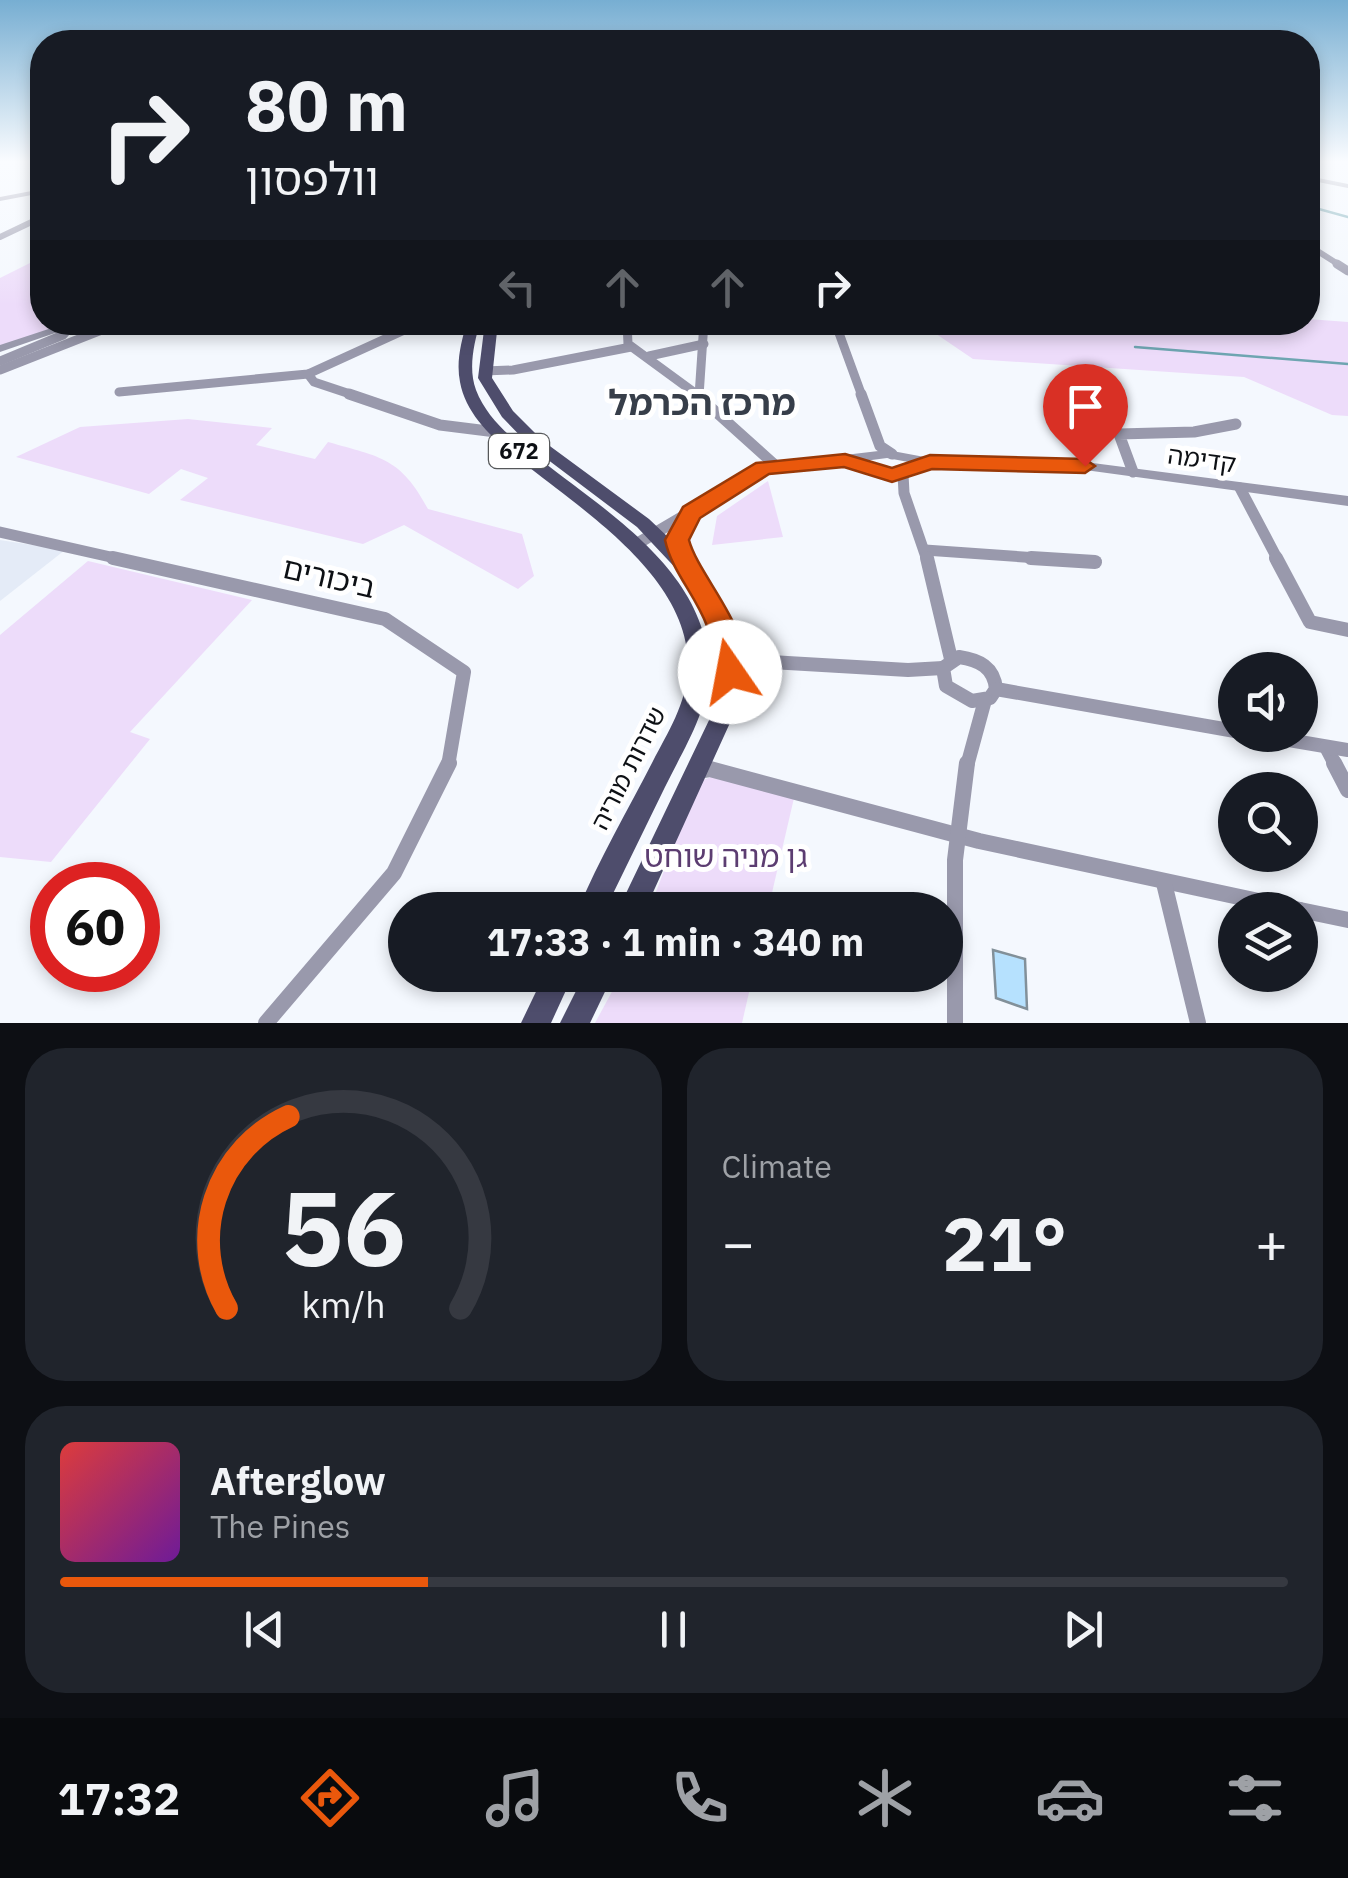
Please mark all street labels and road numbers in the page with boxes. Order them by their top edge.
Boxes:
road number: 672 [489,434,549,468]
street label: קדימה [1166,437,1238,480]
street label: ביכורים [279,547,380,606]
street label: שדרות מוריה [582,701,673,835]

